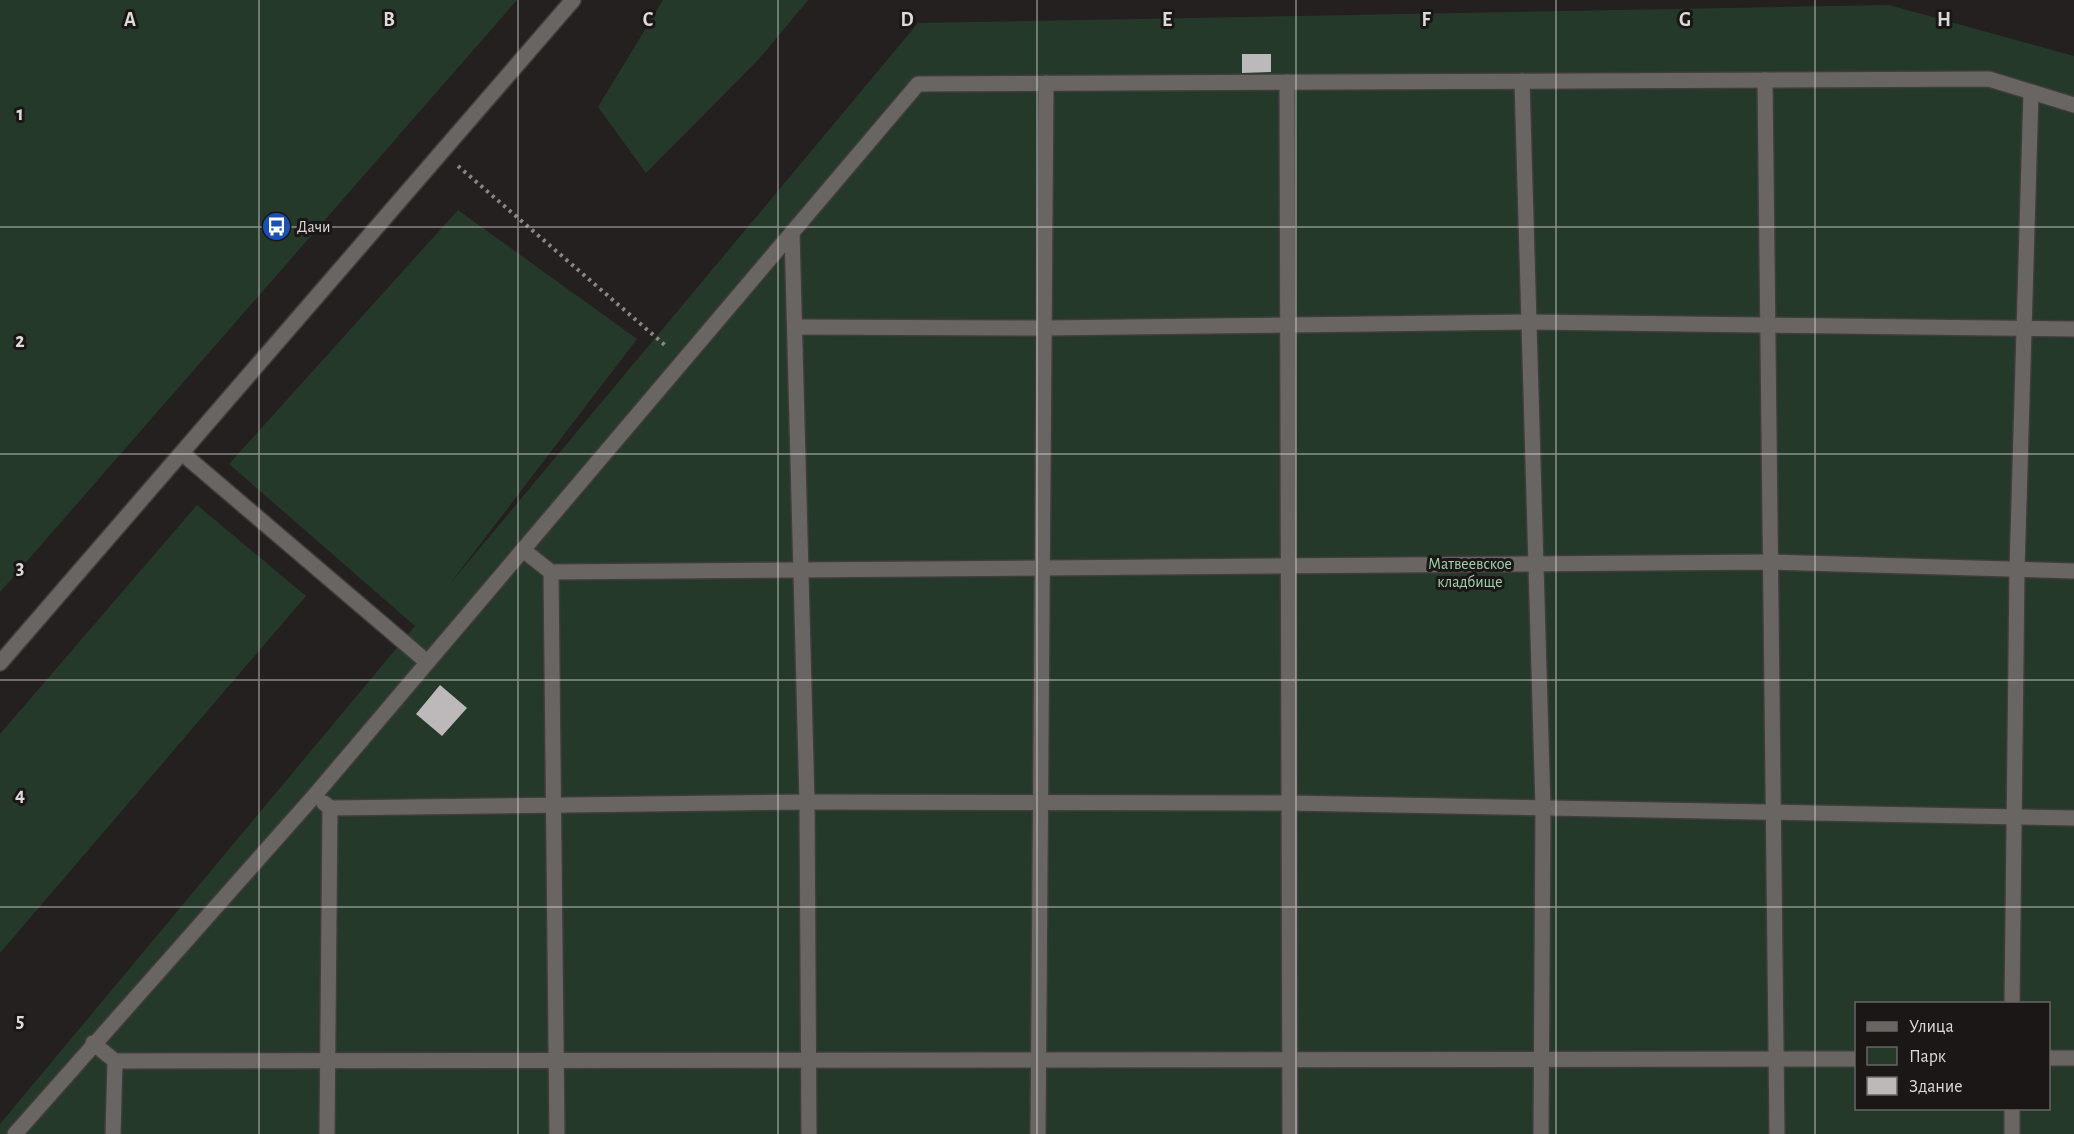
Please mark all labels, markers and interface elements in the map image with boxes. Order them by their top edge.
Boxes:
text: A [124,10,136,30]
text: B [383,10,395,30]
text: C [643,10,654,30]
text: D [900,10,914,30]
text: E [1162,10,1172,30]
text: F [1421,10,1431,30]
text: G [1679,10,1691,30]
text: H [1937,10,1951,30]
text: 1 [16,104,24,124]
bus stop icon: Дачи [260,211,292,243]
place label: Дачи [297,219,330,235]
text: 2 [15,331,25,351]
park label: Матвеевское кладбище [1428,556,1512,590]
text: 3 [16,558,24,578]
text: 4 [15,785,25,805]
legend [1855,1002,2050,1110]
text: 5 [16,1011,24,1031]
text: Улица [1909,1018,1954,1036]
text: Парк [1909,1048,1947,1066]
text: Здание [1909,1078,1963,1096]

